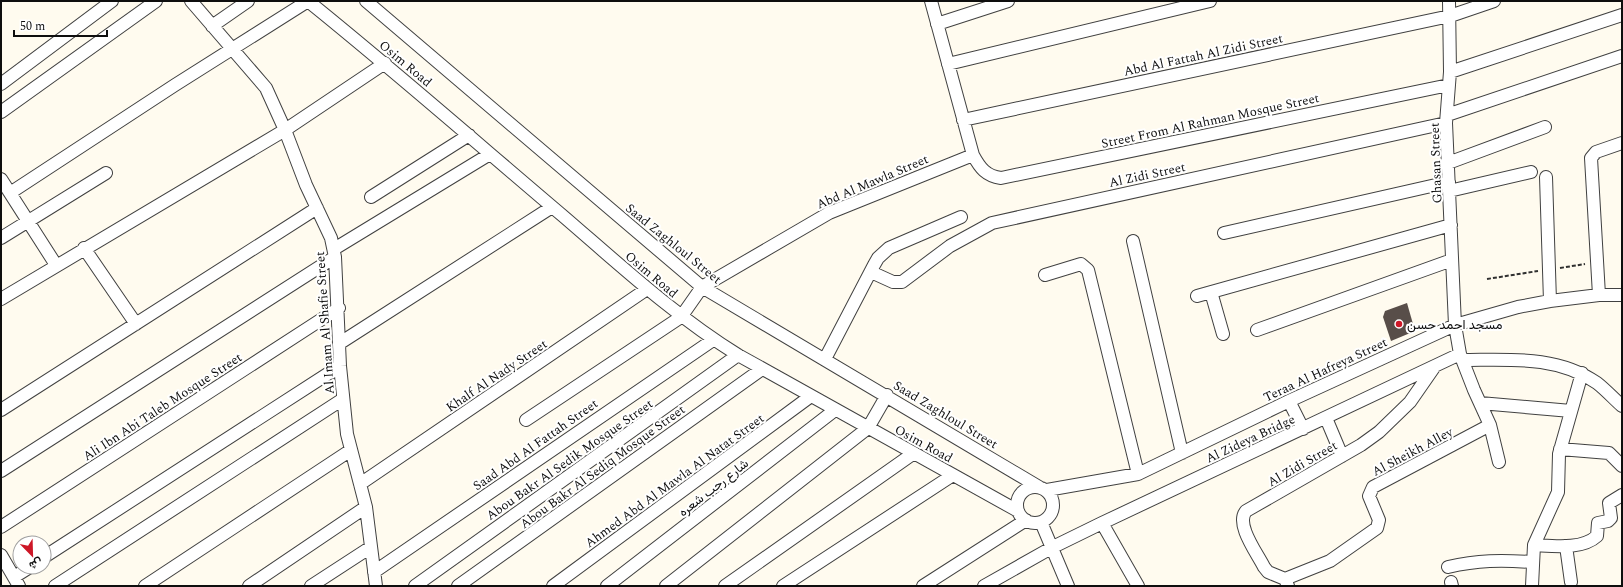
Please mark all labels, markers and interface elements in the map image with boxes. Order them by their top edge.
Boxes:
scale bar [14,12,107,38]
text: 50 m [20,17,45,36]
street label: Abd Al Fattah Al Zidi Street [1122,28,1285,82]
street label: Osim Road [374,36,436,92]
street label: Street From Al Rahman Mosque Street [1099,88,1321,154]
street label: Ghasan Street [1425,122,1447,204]
street label: Abd Al Mawla Street [813,149,932,215]
street label: Al Zidi Street [1107,157,1188,193]
street label: Saad Zaghloul Street [621,199,726,289]
street label: Osim Road [620,247,682,303]
street label: Al Imam Al Shafie Street [310,250,340,395]
place label: مسجد احمد حسن [1407,315,1502,335]
marker: مسجد احمد حسن [1394,319,1404,329]
street label: Teraa Al Hafreya Street [1260,332,1391,407]
street label: Khalf Al Nady Street [442,334,552,417]
street label: Ali Ibn Abi Taleb Mosque Street [79,347,247,466]
street label: Saad Zaghloul Street [889,376,1002,454]
street label: Saad Abd Al Fattah Street [469,394,603,496]
street label: Abou Bakr Al Sedik Mosque Street [482,394,658,525]
street label: Abou Bakr Al Sediq Mosque Street [516,400,690,534]
street label: Ahmed Abd Al Mawla Al Natat Street [581,409,769,553]
street label: Al Zideya Bridge [1202,409,1299,468]
street label: Osim Road [891,420,956,468]
street label: Al Sheikh Alley [1368,422,1457,482]
street label: Al Zidi Street [1264,436,1342,492]
street label: شارع رجب شعره [674,454,753,522]
north arrow [12,535,52,575]
text: ش [26,553,45,574]

